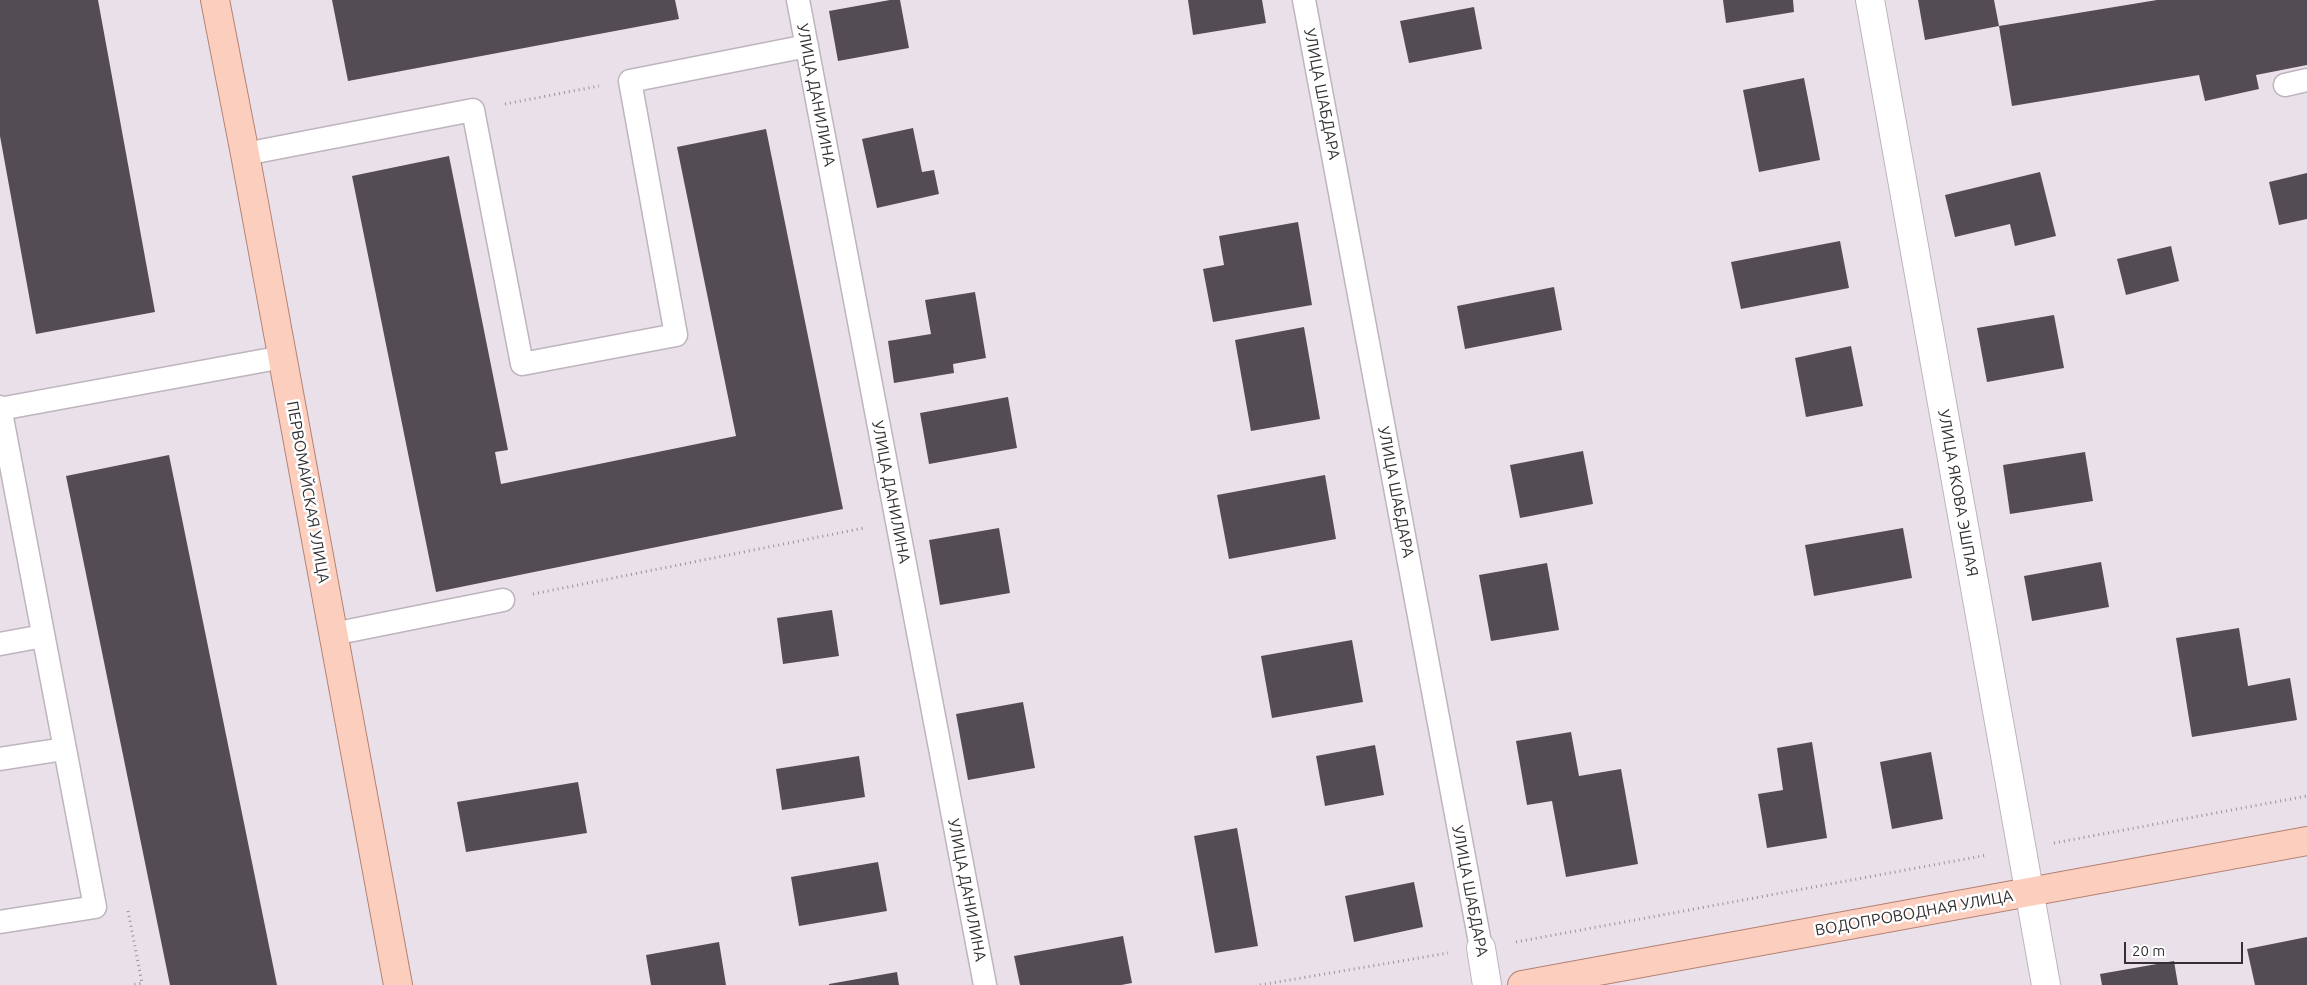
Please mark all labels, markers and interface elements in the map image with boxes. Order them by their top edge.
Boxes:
street label: УЛИЦА ДАНИЛИНА [793,22,839,168]
street label: УЛИЦА ШАБДАРА [1300,27,1344,161]
street label: ПЕРВОМАЙСКАЯ УЛИЦА [282,399,334,585]
street label: УЛИЦА ЯКОВА ЭШПАЯ [1934,408,1982,578]
street label: УЛИЦА ДАНИЛИНА [868,419,914,565]
street label: УЛИЦА ШАБДАРА [1374,425,1418,559]
street label: УЛИЦА ДАНИЛИНА [944,817,990,963]
street label: УЛИЦА ШАБДАРА [1448,824,1492,958]
street label: ВОДОПРОВОДНАЯ УЛИЦА [1814,886,2014,940]
scale bar [2127,932,2246,964]
text: 20 m [2132,942,2165,959]

